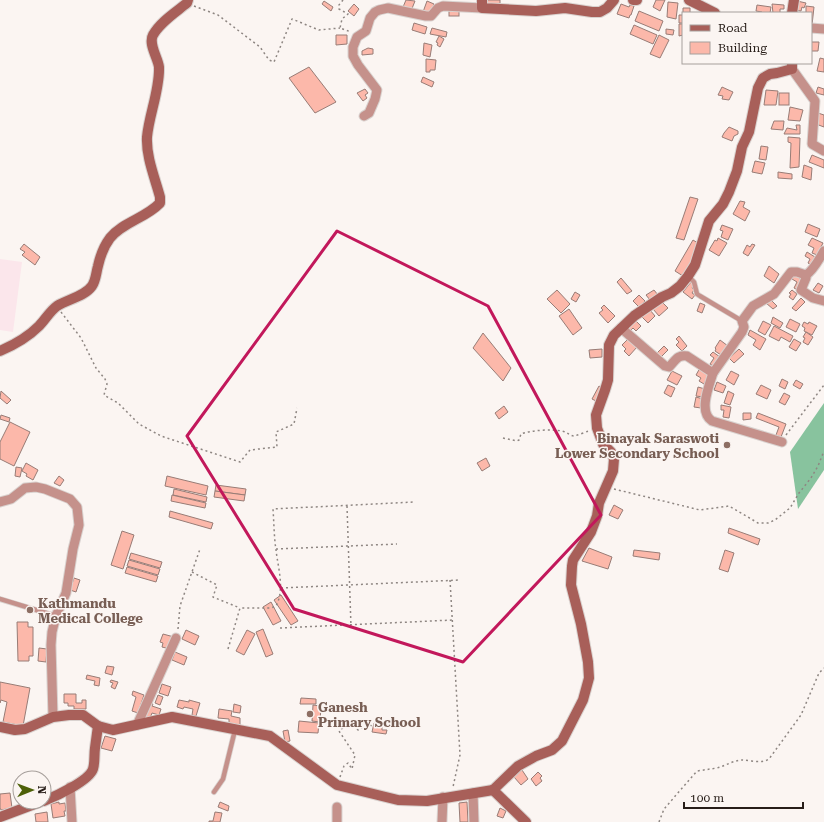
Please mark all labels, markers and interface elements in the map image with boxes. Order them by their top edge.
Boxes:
legend [682,12,812,64]
text: Road [718,21,748,35]
text: Building [718,41,767,55]
place label: Binayak Saraswoti Lower Secondary School [555,431,720,461]
marker: Binayak Saraswoti Lower Secondary School [722,440,732,450]
place label: Kathmandu Medical College [38,596,143,626]
marker: Kathmandu Medical College [25,605,35,615]
place label: Ganesh Primary School [318,700,421,730]
marker: Ganesh Primary School [305,709,315,719]
north arrow [12,770,52,810]
scale bar [684,784,803,810]
text: N [35,785,48,795]
text: 100 m [690,791,724,805]

